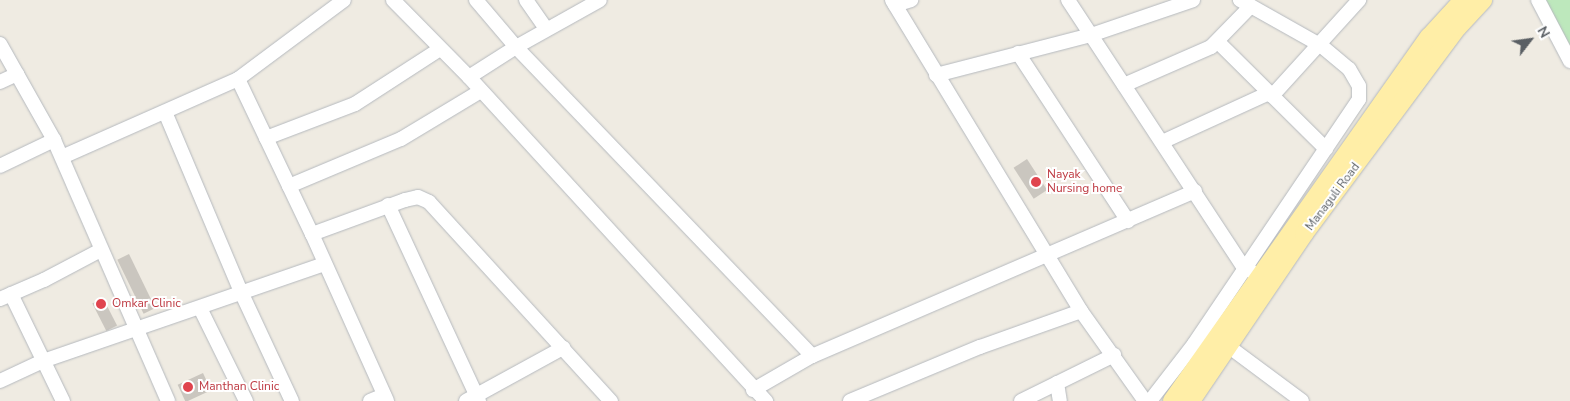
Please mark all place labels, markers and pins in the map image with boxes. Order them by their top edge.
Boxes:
place label: Nayak Nursing home [1047,168,1122,196]
marker: Nayak Nursing home [1029,175,1043,189]
marker: Omkar Clinic [94,297,108,311]
place label: Omkar Clinic [112,297,181,311]
marker: Manthan Clinic [181,380,195,394]
place label: Manthan Clinic [199,380,279,394]

